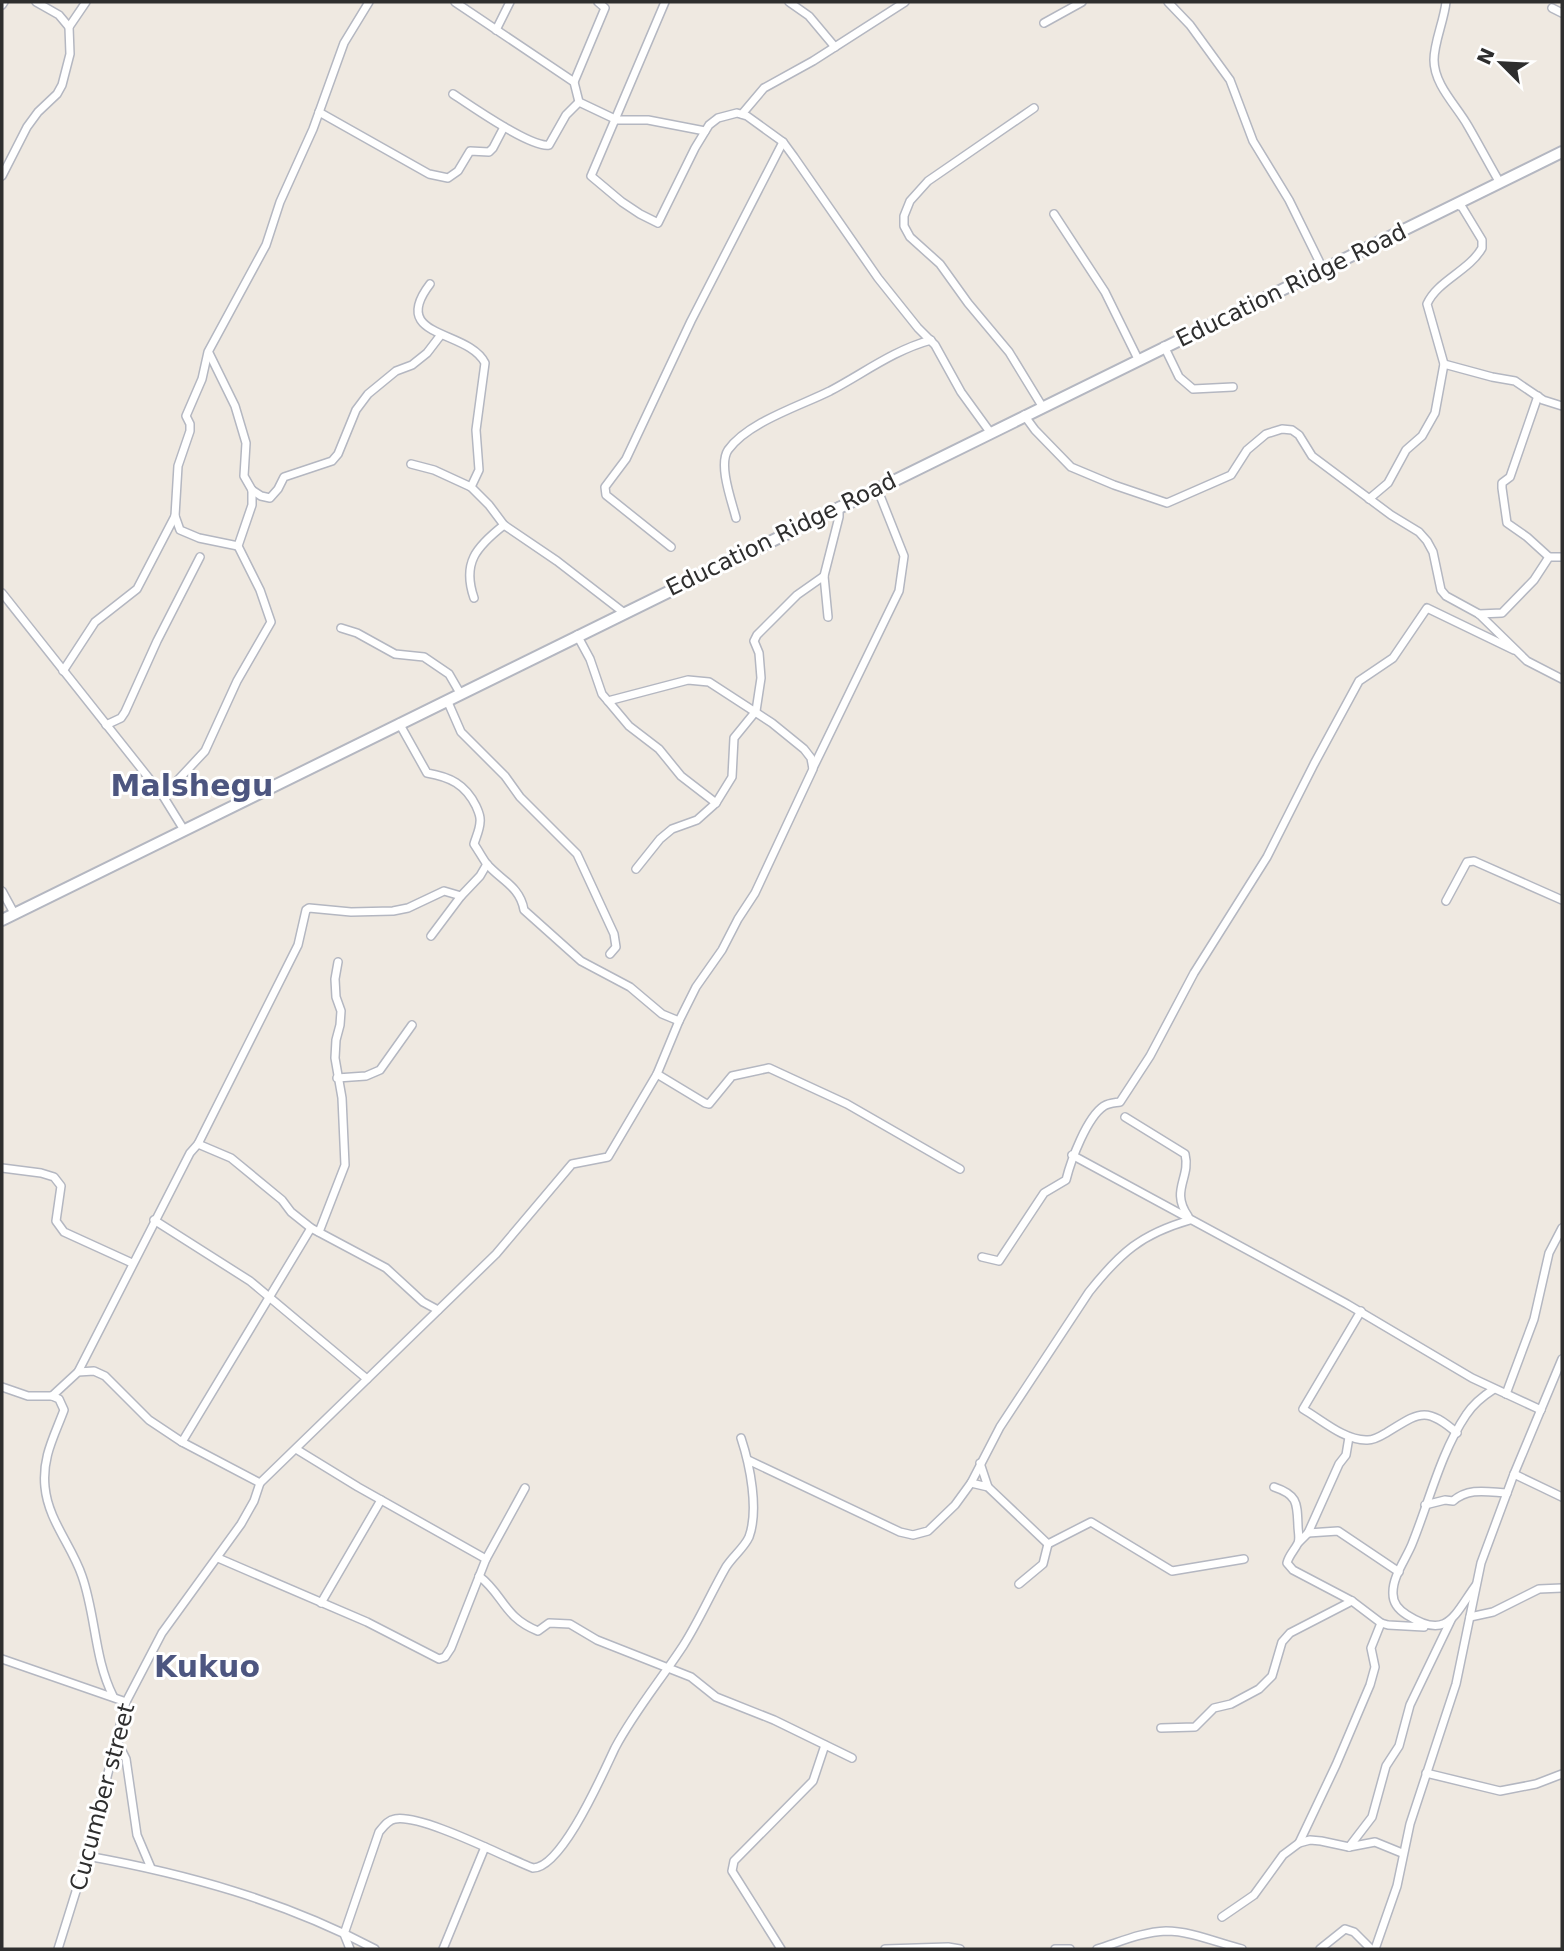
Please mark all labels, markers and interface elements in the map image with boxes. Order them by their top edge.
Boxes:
north arrow [1466,28,1536,98]
text: N [1472,44,1499,68]
street label: Education Ridge Road [1172,218,1410,352]
street label: Education Ridge Road [662,467,900,601]
district label: Malshegu [111,768,273,803]
district label: Kukuo [154,1649,260,1684]
street label: Cucumber street [64,1700,140,1894]

